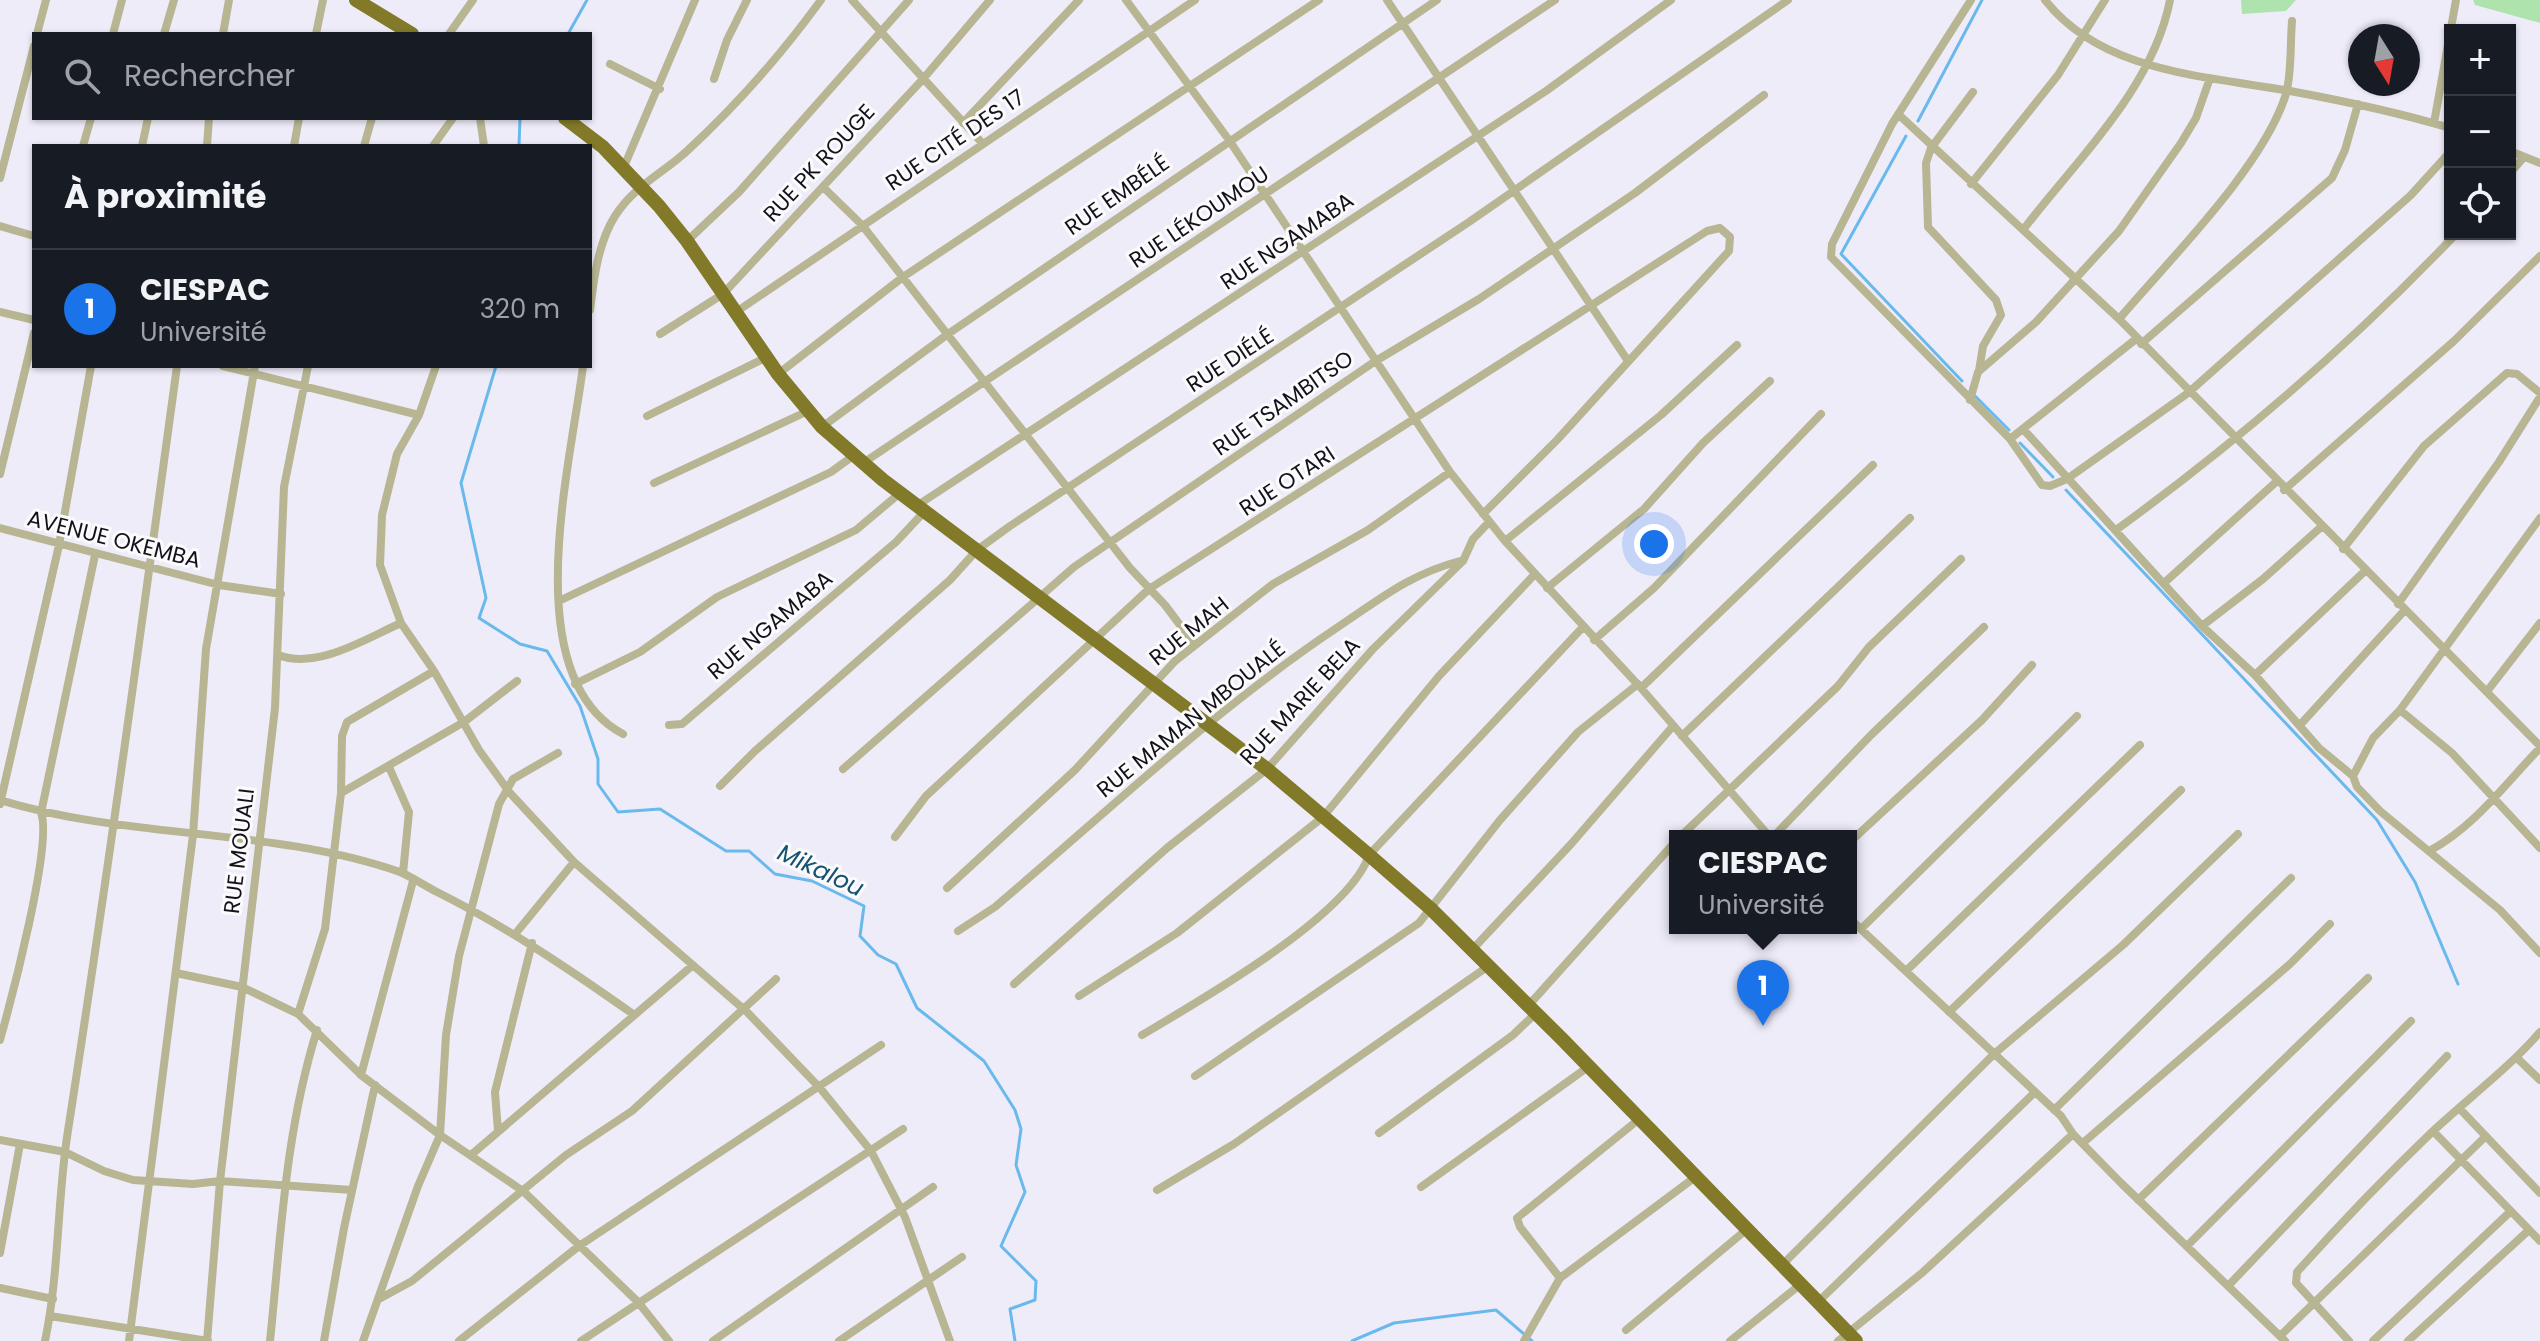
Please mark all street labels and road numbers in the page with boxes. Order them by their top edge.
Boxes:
street label: RUE CITÉ DES 17 [879,82,1031,198]
street label: RUE PK ROUGE [756,97,882,229]
street label: RUE EMBÉLÉ [1058,148,1176,242]
street label: RUE LÉKOUMOU [1123,159,1275,275]
street label: RUE NGAMABA [1214,185,1360,297]
street label: RUE DIÉLÉ [1180,320,1280,400]
street label: RUE TSAMBITSO [1207,343,1359,463]
street label: RUE OTARI [1233,439,1341,523]
street label: AVENUE OKEMBA [24,502,204,576]
street label: RUE NGAMABA [701,563,839,687]
street label: RUE MAH [1143,589,1235,673]
street label: RUE MARIE BELA [1233,630,1367,772]
street label: RUE MAMAN MBOUALÉ [1090,633,1292,805]
street label: RUE MOUALI [216,786,262,916]

